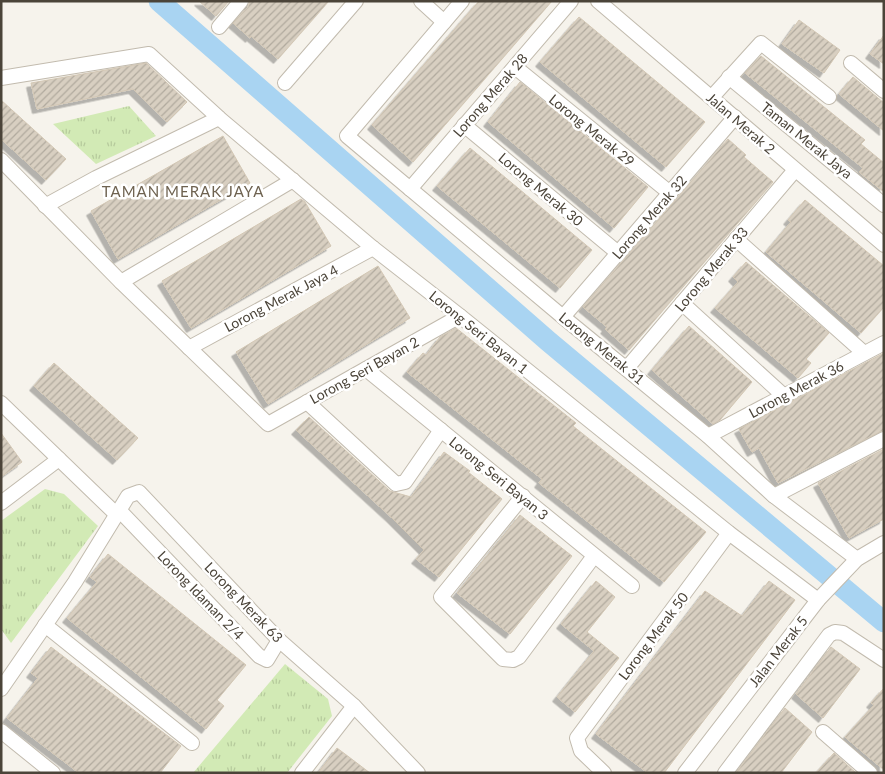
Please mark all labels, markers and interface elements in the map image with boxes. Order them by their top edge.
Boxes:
street label: Lorong Merak 28 [449,50,531,140]
street label: Jalan Merak 2 [703,89,779,157]
street label: Lorong Merak 29 [546,90,638,170]
street label: Taman Merak Jaya [758,98,856,182]
street label: Lorong Merak 30 [495,149,587,229]
street label: Lorong Merak 32 [608,172,690,262]
district label: TAMAN MERAK JAYA [102,182,264,200]
street label: Lorong Merak 33 [671,223,751,315]
street label: Lorong Merak Jaya 4 [221,261,341,335]
street label: Lorong Seri Bayan 1 [426,287,532,377]
street label: Lorong Merak 31 [556,308,648,388]
street label: Lorong Seri Bayan 2 [306,333,422,407]
street label: Lorong Merak 36 [746,357,846,421]
street label: Lorong Seri Bayan 3 [446,433,552,523]
street label: Lorong Idaman 2/4 [154,547,248,643]
street label: Lorong Merak 63 [201,558,287,646]
street label: Lorong Merak 50 [615,589,691,683]
street label: Jalan Merak 5 [745,612,811,690]

